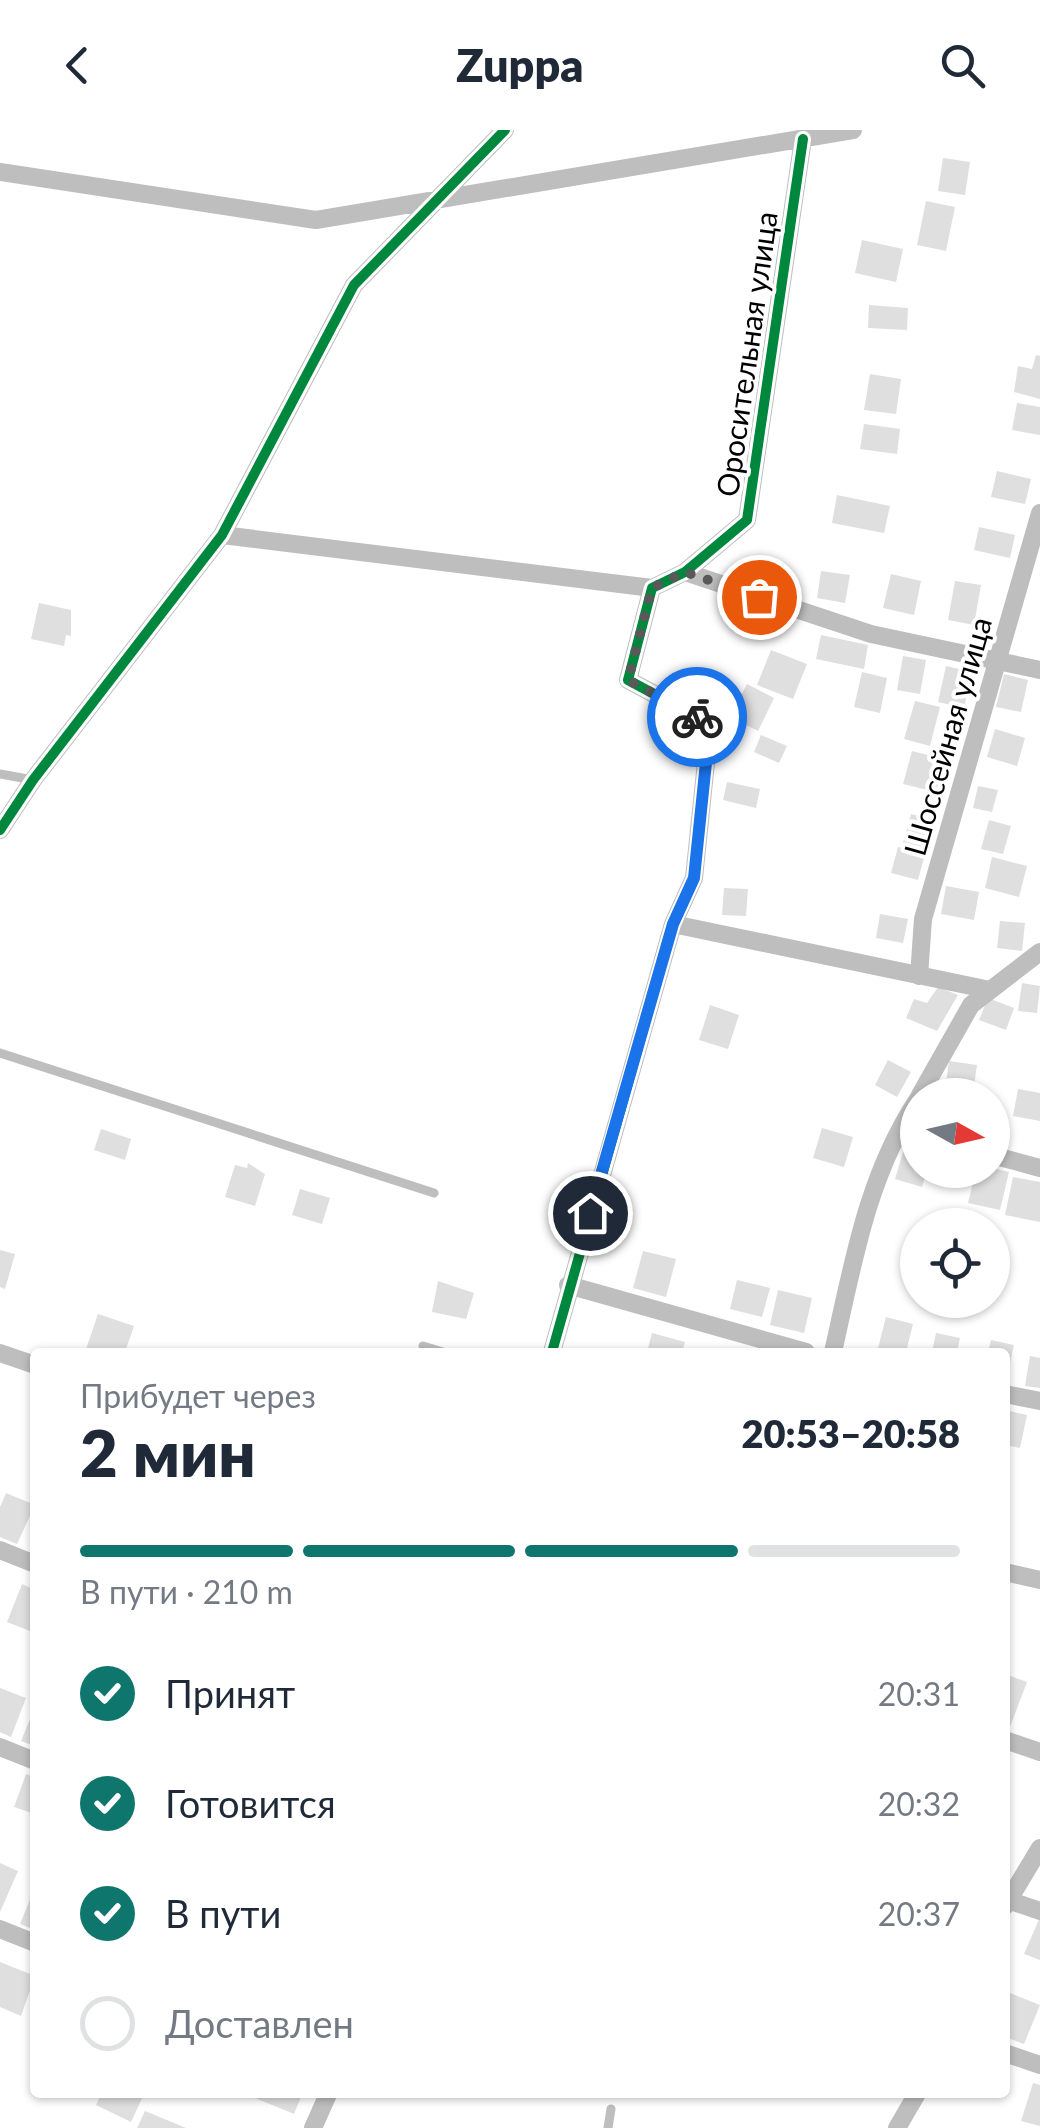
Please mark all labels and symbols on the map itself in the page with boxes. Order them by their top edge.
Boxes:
street label: Оросительная улица [708,209,784,499]
pin [717,555,802,640]
street label: Шоссейная улица [896,613,998,859]
courier [647,667,747,767]
north arrow [900,1078,1010,1188]
pin [548,1171,633,1256]

